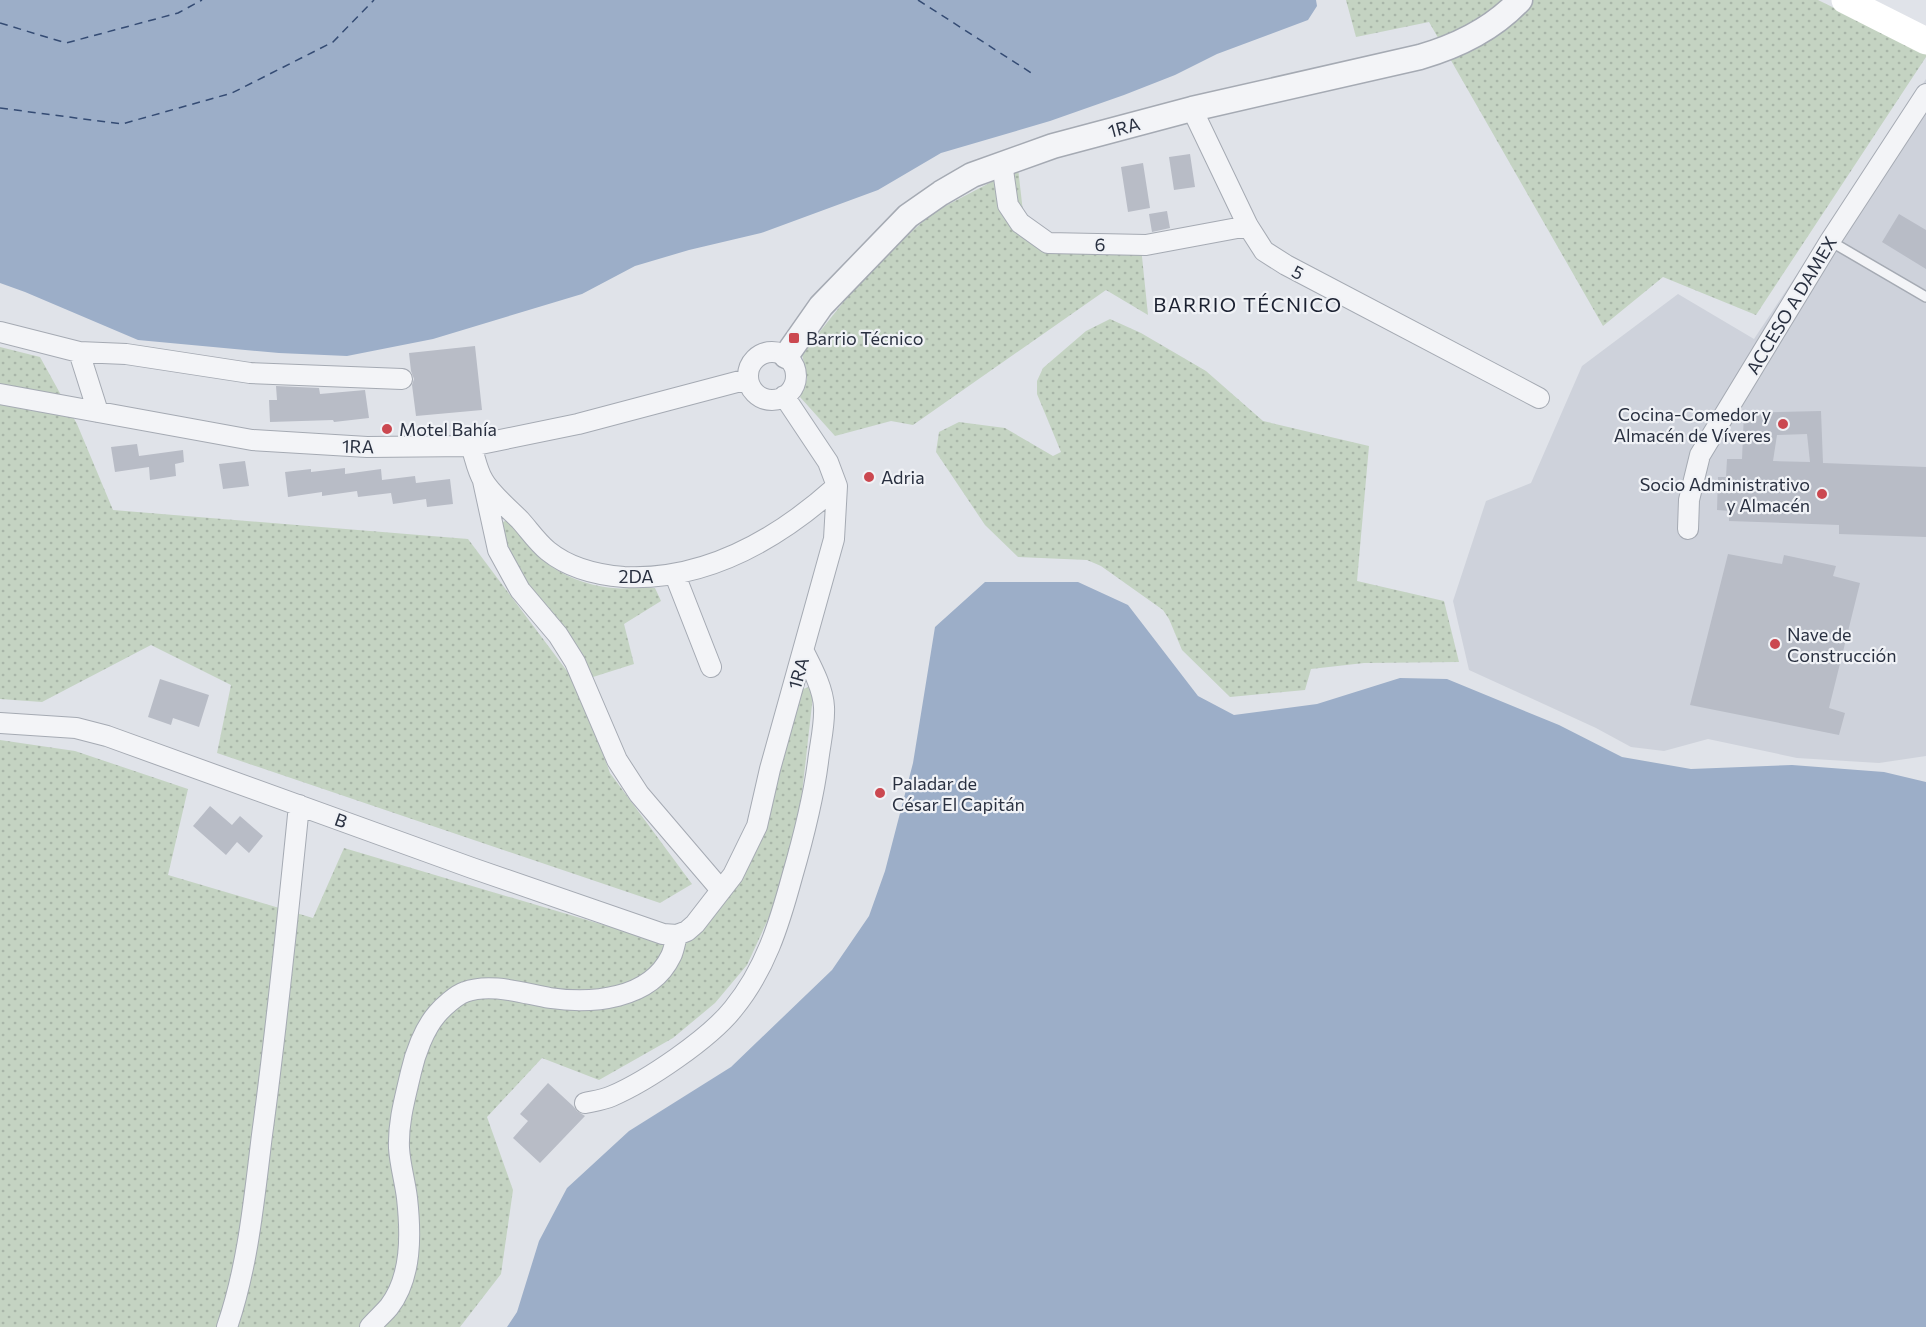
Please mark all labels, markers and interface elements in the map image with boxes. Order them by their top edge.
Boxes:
street label: 1RA [1106,112,1142,142]
street label: ACCESO A DAMEX [1741,232,1841,378]
street label: 6 [1094,233,1106,255]
street label: 5 [1288,260,1308,284]
district label: BARRIO TÉCNICO [1153,292,1343,316]
place label: Barrio Técnico [806,327,923,349]
marker: Barrio Técnico [787,331,801,345]
place label: Cocina-Comedor y Almacén de Víveres [1614,403,1771,446]
marker: Cocina-Comedor y Almacén de Víveres [1776,417,1790,431]
place label: Motel Bahía [399,418,497,440]
marker: Motel Bahía [380,422,394,436]
street label: 1RA [342,434,374,458]
place label: Adria [881,466,925,488]
marker: Adria [862,470,876,484]
place label: Socio Administrativo y Almacén [1640,473,1810,516]
marker: Socio Administrativo y Almacén [1815,487,1829,501]
street label: 2DA [618,565,654,587]
place label: Nave de Construcción [1787,623,1897,666]
marker: Nave de Construcción [1768,637,1782,651]
street label: 1RA [783,654,813,692]
place label: Paladar de César El Capitán [892,772,1025,815]
marker: Paladar de César El Capitán [873,786,887,800]
street label: B [332,808,350,832]

